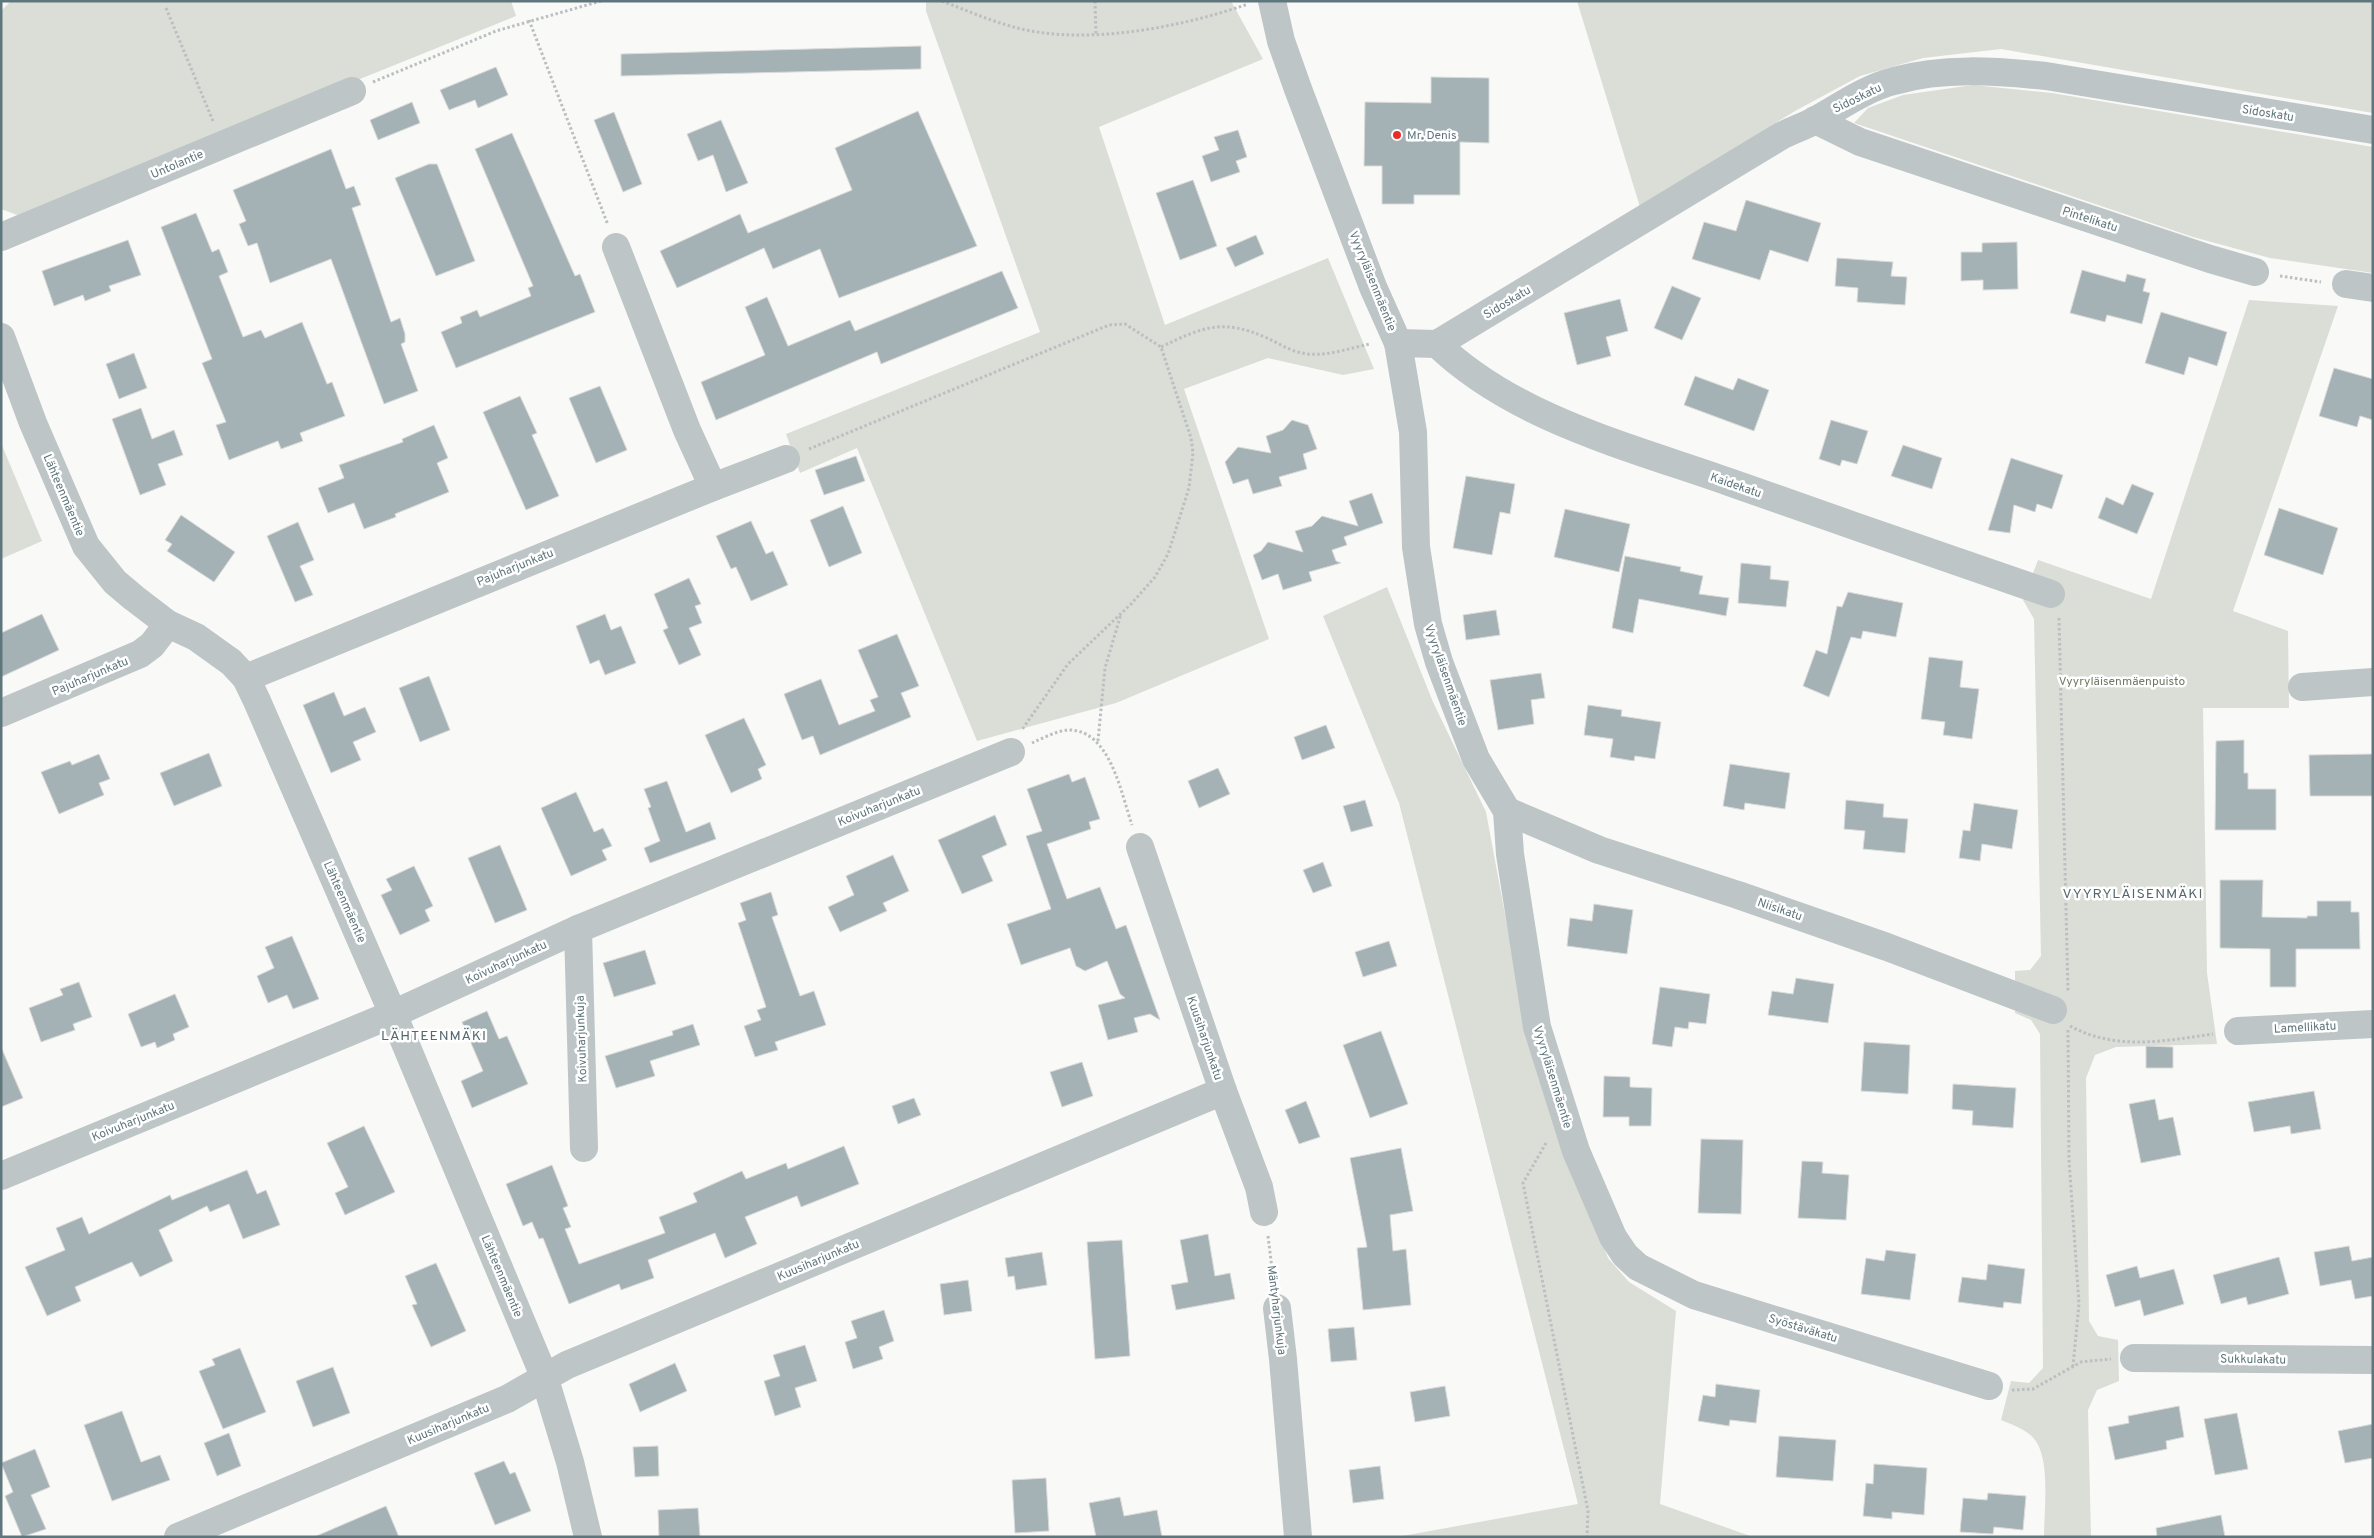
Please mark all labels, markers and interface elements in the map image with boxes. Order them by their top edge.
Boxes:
street label: Sidoskatu [1830,80,1884,118]
street label: Sidoskatu [2241,102,2295,126]
place label: Mr. Denis [1407,128,1457,144]
marker: Mr. Denis [1391,129,1403,141]
street label: Untolantie [149,147,206,183]
street label: Pintelikatu [2060,203,2119,236]
street label: Vyyryläisenmäentie [1345,229,1399,334]
street label: Sidoskatu [1481,283,1534,323]
street label: Lähteenmäentie [39,452,88,539]
street label: Kaidekatu [1708,470,1764,502]
street label: Pajuharjunkatu [475,545,556,591]
street label: Vyyryläisenmäentie [1420,622,1470,728]
street label: Pajuharjunkatu [50,654,131,700]
park label: Vyyryläisenmäenpuisto [2059,674,2185,690]
street label: Koivuharjunkatu [836,783,923,831]
street label: Lähteenmäentie [319,859,369,946]
district label: VYYRYLÄISENMÄKI [2063,885,2203,903]
street label: Niisikatu [1755,895,1804,925]
street label: Koivuharjunkatu [463,937,550,989]
street label: Kuusiharjunkatu [1182,994,1226,1082]
street label: Koivuharjunkuja [572,995,592,1083]
street label: Lamellikatu [2273,1018,2337,1038]
street label: Vyyryläisenmäentie [1529,1024,1575,1131]
district label: LÄHTEENMÄKI [381,1027,487,1045]
street label: Koivuharjunkatu [90,1098,177,1146]
street label: Lähteenmäentie [477,1233,526,1320]
street label: Kuusiharjunkatu [775,1236,862,1285]
street label: Mäntyharjunkuja [1263,1264,1289,1356]
street label: Syöstäväkatu [1766,1311,1839,1347]
street label: Sukkulakatu [2220,1351,2286,1369]
street label: Kuusiharjunkatu [405,1400,492,1449]

